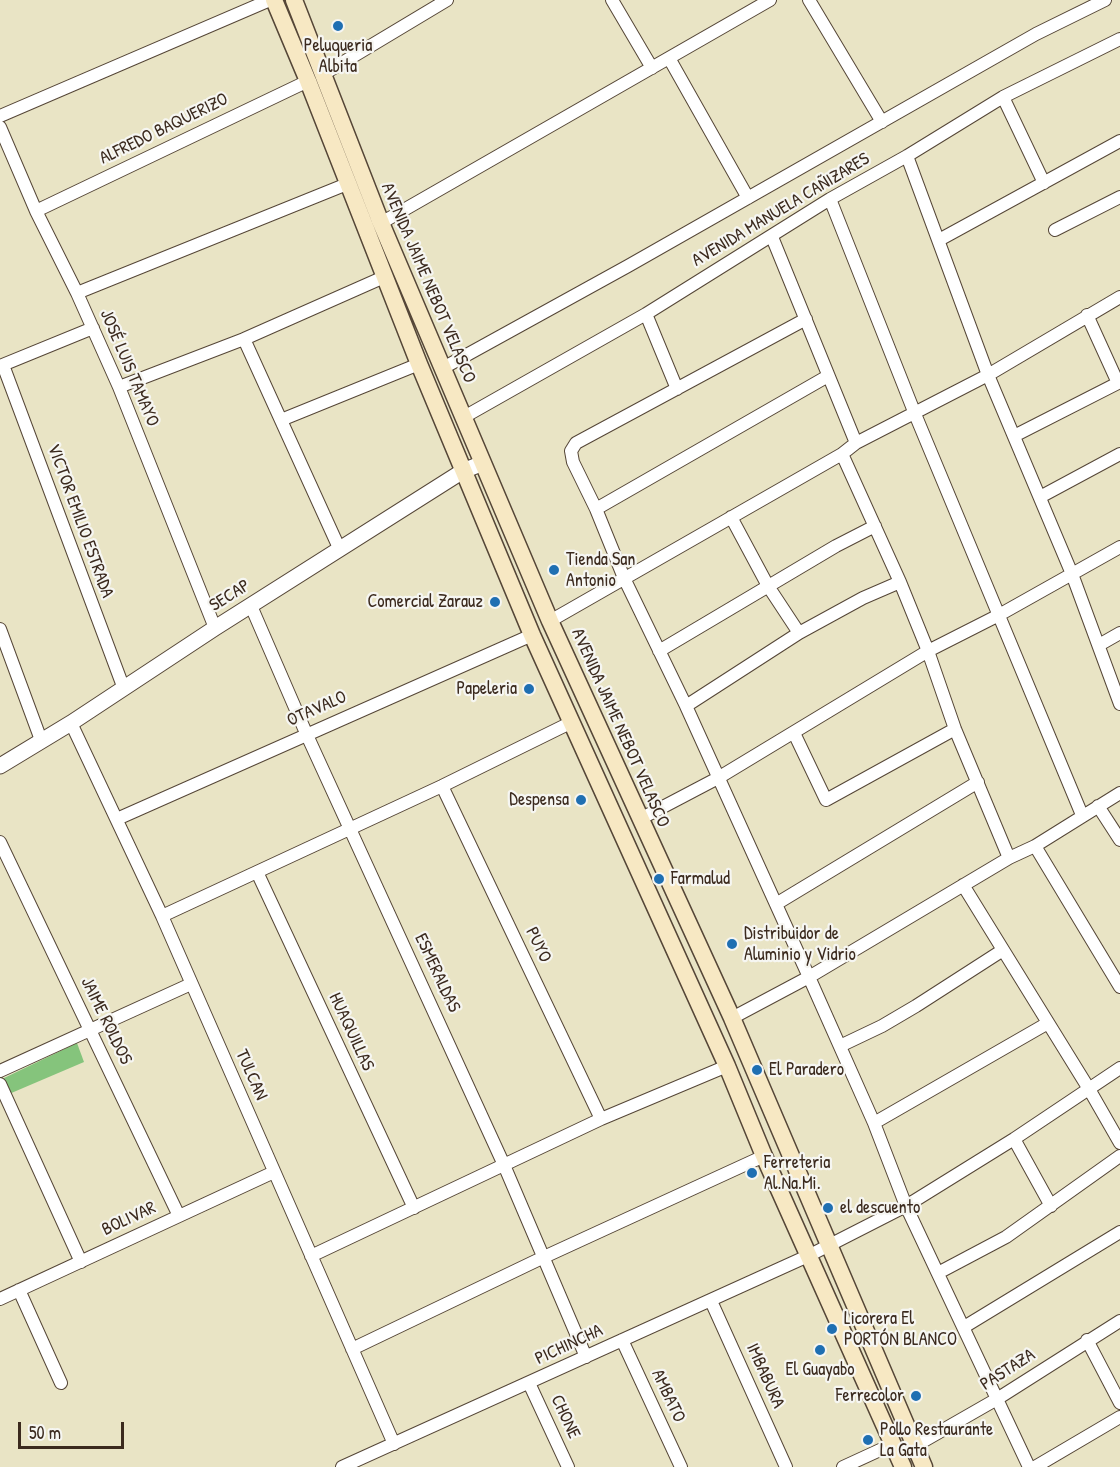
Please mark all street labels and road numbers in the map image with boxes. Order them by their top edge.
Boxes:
street label: ALFREDO BAQUERIZO [96,89,232,169]
street label: AVENIDA MANUELA CAÑIZARES [688,148,874,272]
street label: AVENIDA JAIME NEBOT VELASCO [376,180,480,386]
street label: JOSÉ LUIS TAMAYO [95,306,163,430]
street label: VICTOR EMILIO ESTRADA [42,441,118,601]
street label: SECAP [206,575,254,617]
street label: AVENIDA JAIME NEBOT VELASCO [566,625,674,831]
street label: OTAVALO [284,686,350,732]
street label: PUYO [520,924,556,966]
street label: ESMERALDAS [409,930,465,1016]
street label: JAIME ROLDOS [76,974,136,1068]
street label: HUAQUILLAS [324,990,378,1074]
street label: TULCAN [230,1046,272,1104]
street label: BOLIVAR [99,1197,159,1241]
street label: PICHINCHA [532,1320,606,1370]
street label: IMBABURA [741,1340,789,1412]
street label: PASTAZA [977,1344,1039,1396]
street label: AMBATO [646,1366,690,1426]
street label: CHONE [546,1392,584,1442]

